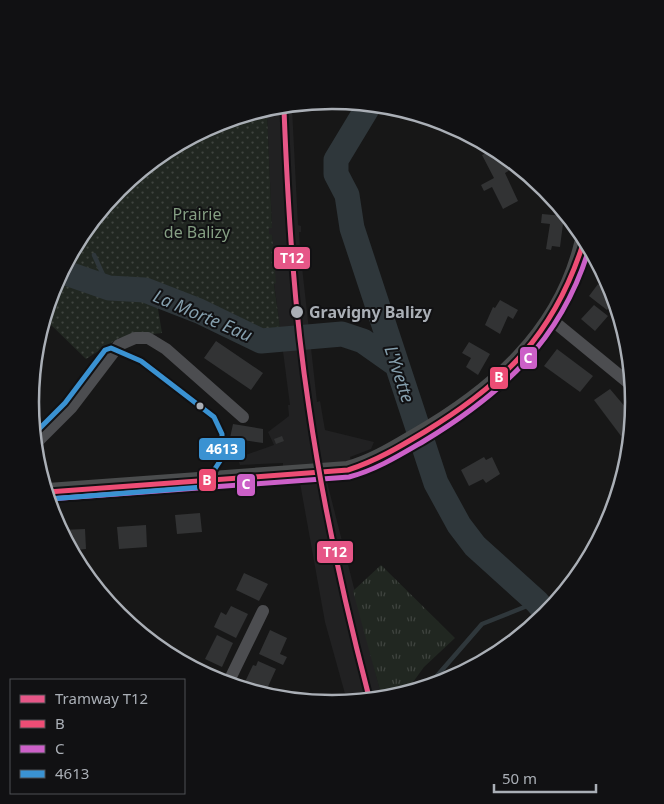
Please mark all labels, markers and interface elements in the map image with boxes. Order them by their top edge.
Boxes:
park label: Prairie de Balizy [164,203,231,243]
line badge: T12 [273,246,311,270]
text: T12 [280,248,304,267]
water label: La Morte Eau [150,283,256,347]
place label: Gravigny Balizy [309,301,432,323]
marker: Gravigny Balizy [289,304,305,320]
water label: L'Yvette [380,342,421,406]
line badge: C [519,346,538,370]
text: C [524,348,533,367]
line badge: B [489,366,509,390]
text: B [494,367,504,386]
unlabelled marker [195,401,205,411]
line badge: 4613 [198,437,246,461]
text: 4613 [206,439,238,458]
line badge: B [198,468,217,492]
text: B [202,470,212,489]
line badge: C [236,473,256,497]
text: C [242,474,251,493]
line badge: T12 [316,540,354,564]
text: T12 [323,542,347,561]
legend [10,679,185,794]
text: Tramway T12 [55,688,148,708]
text: B [55,713,65,733]
text: C [55,738,65,758]
scale bar [494,762,596,794]
text: 4613 [55,763,89,783]
text: 50 m [502,768,537,788]

